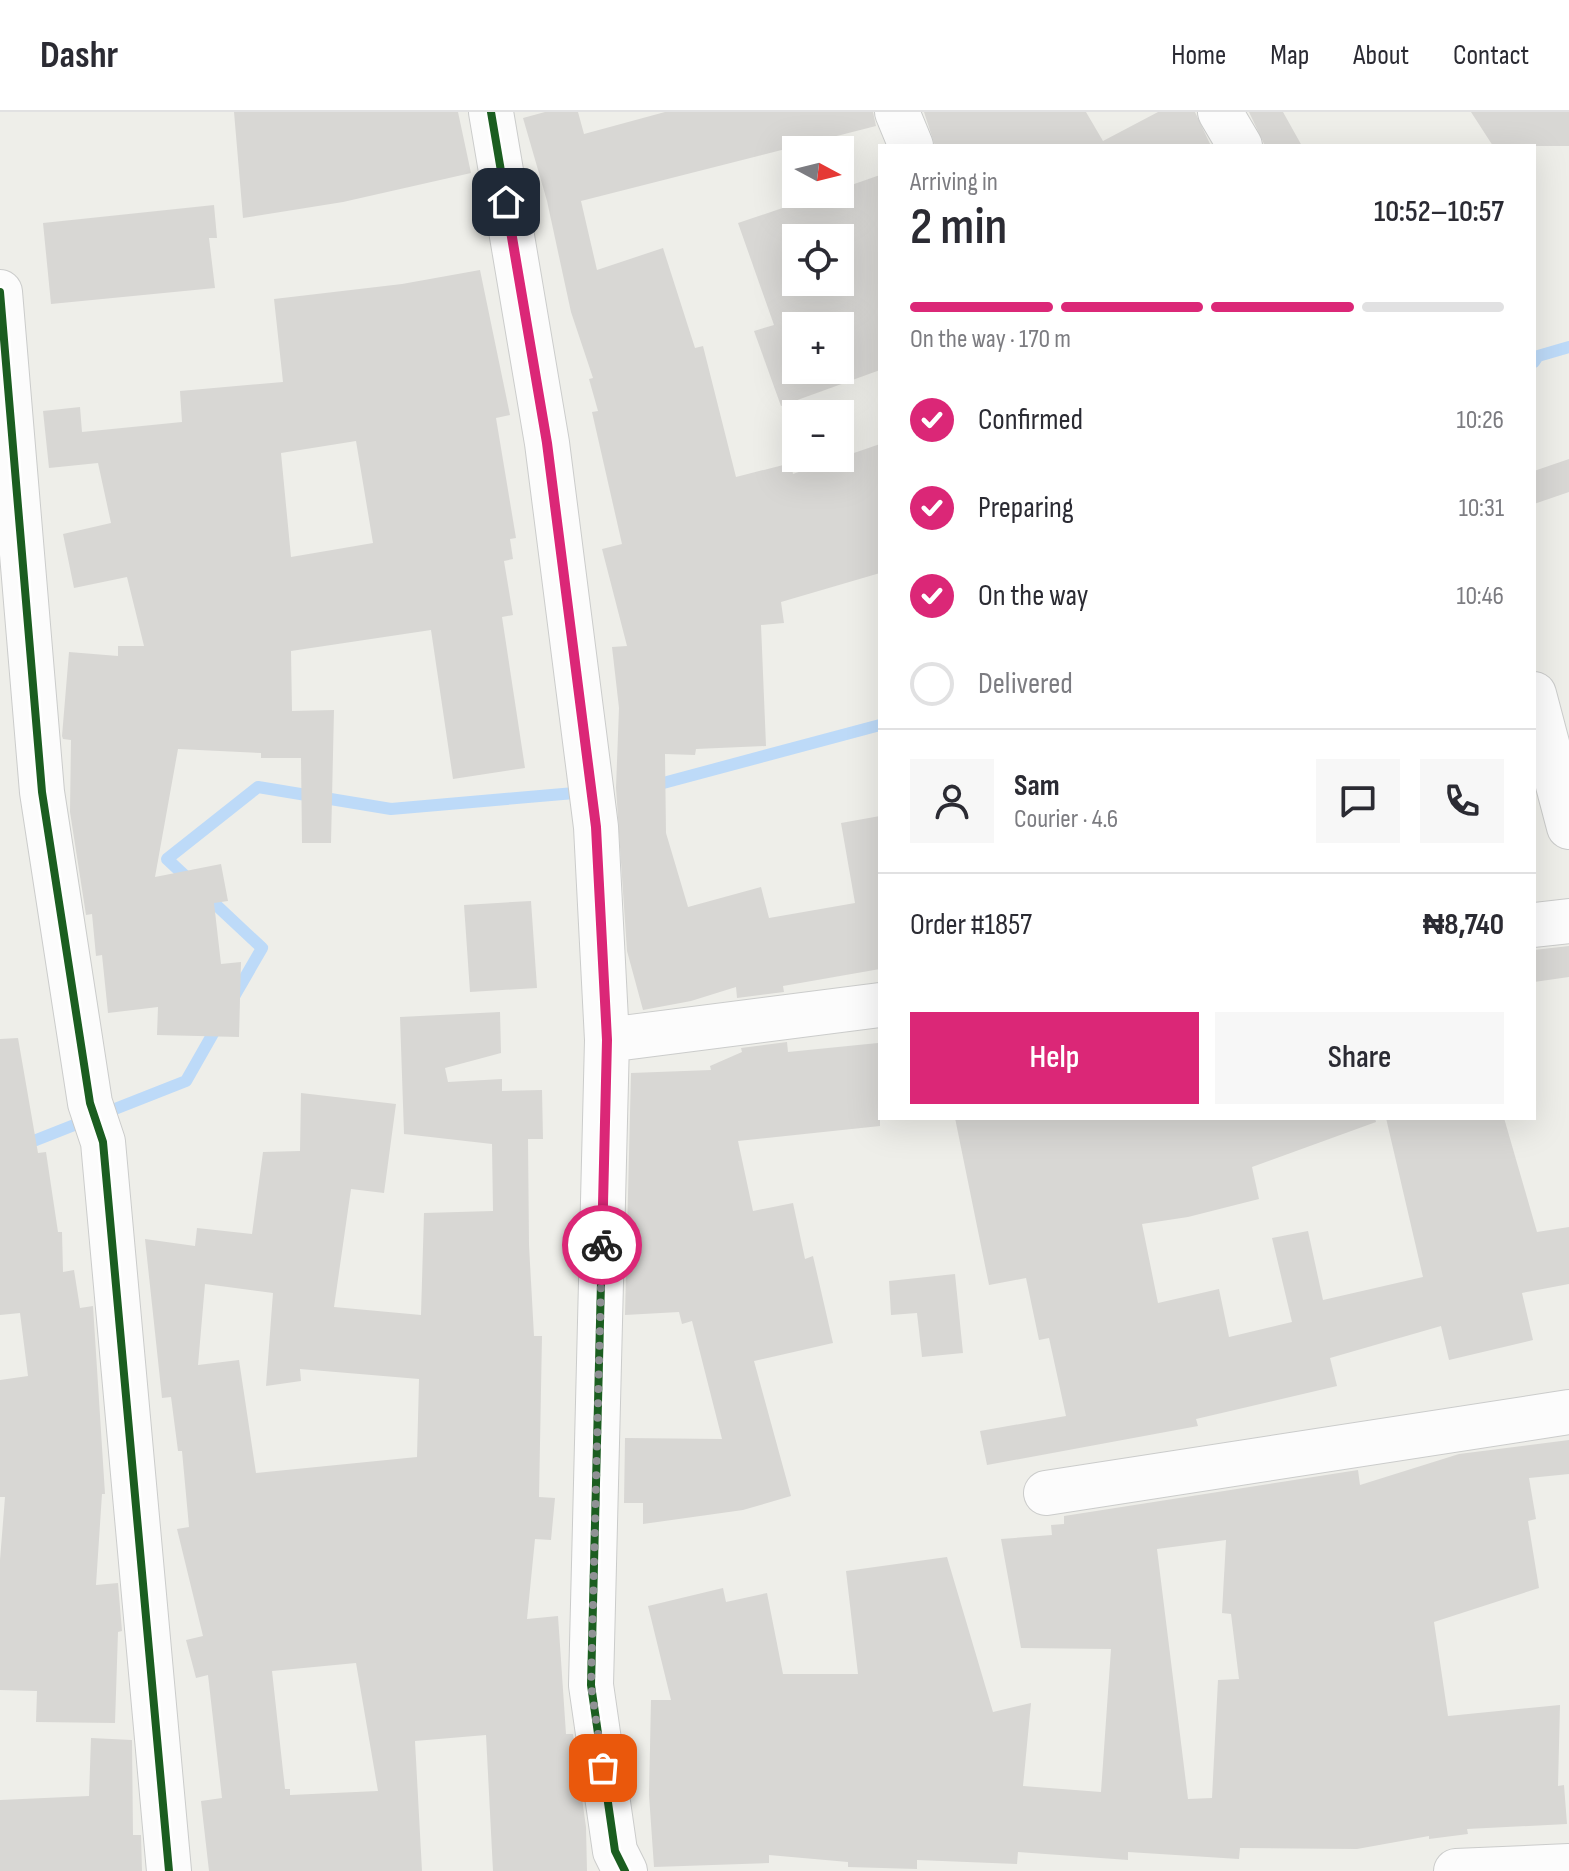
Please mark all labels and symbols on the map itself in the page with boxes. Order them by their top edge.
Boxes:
north arrow [782,136,854,208]
pin [472,168,540,236]
courier [562,1205,642,1285]
pin [569,1734,637,1802]

